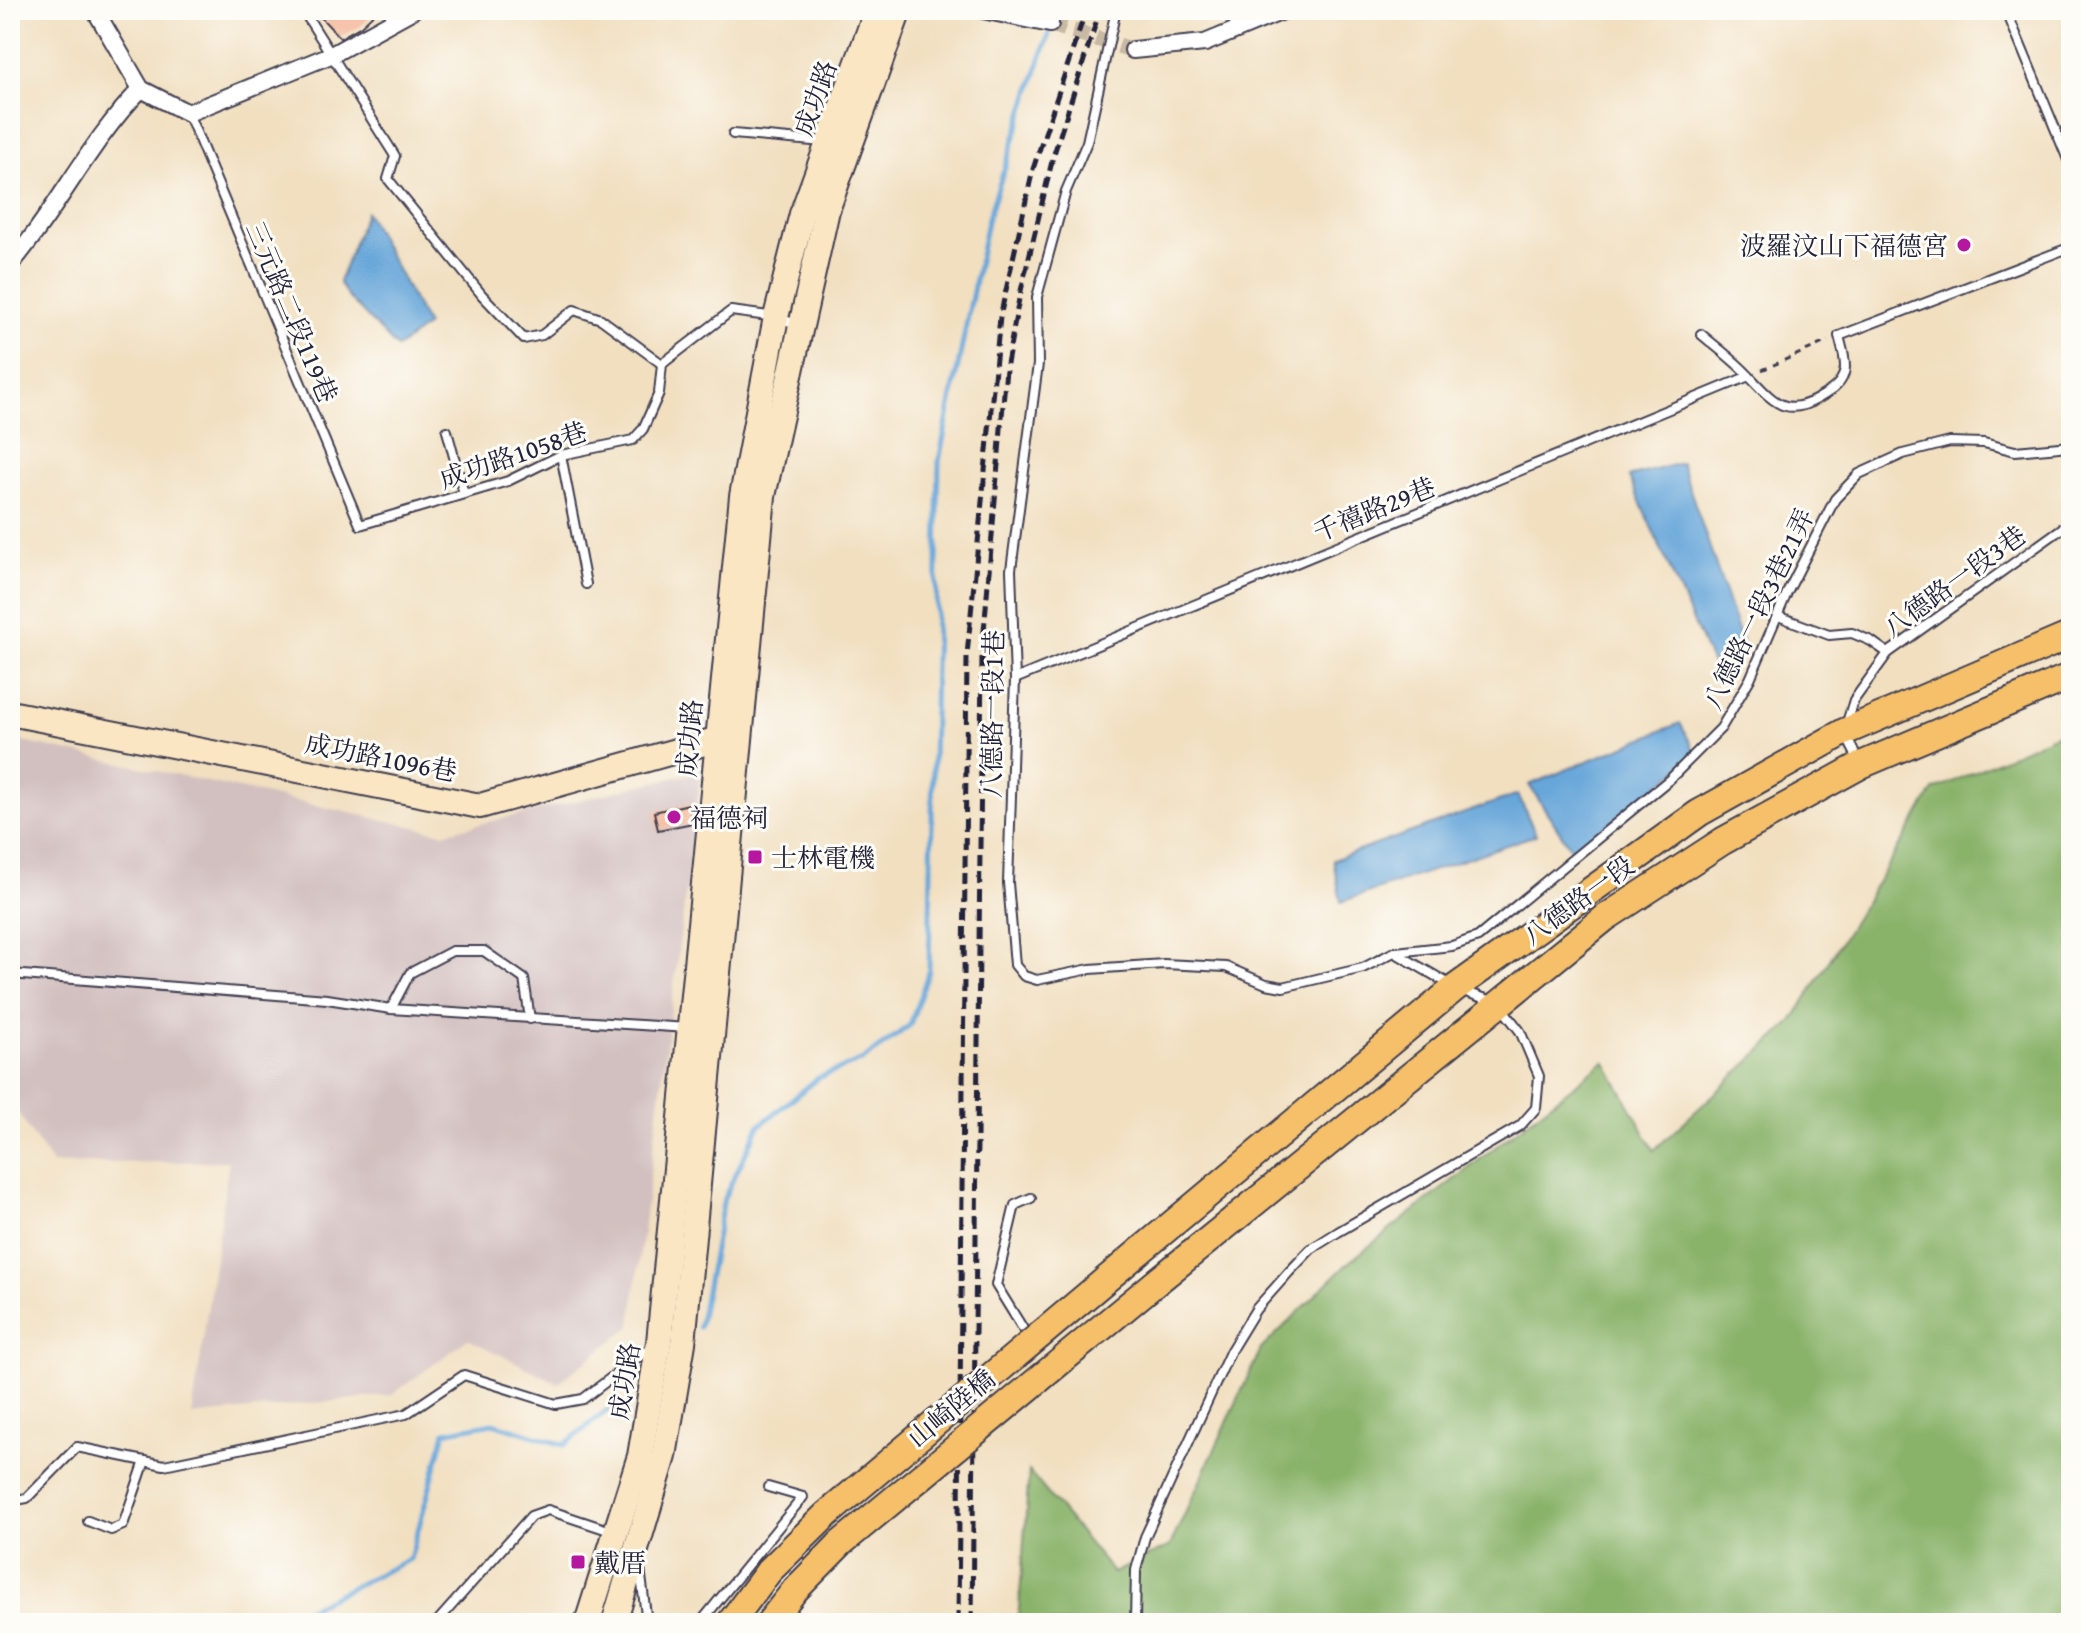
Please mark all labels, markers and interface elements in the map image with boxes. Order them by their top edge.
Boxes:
street label: 成功路 [783,55,847,141]
street label: 三元路二段119巷 [236,215,348,409]
place label: 波羅汶山下福德宮 [1740,226,1948,265]
marker: 波羅汶山下福德宮 [1955,236,1973,254]
street label: 成功路1058巷 [434,411,592,499]
street label: 千禧路29巷 [1307,467,1441,551]
street label: 八德路一段3巷21弄 [1692,502,1824,716]
street label: 八德路一段3巷 [1874,516,2034,646]
street label: 八德路一段1巷 [971,629,1013,799]
street label: 成功路 [666,697,712,779]
street label: 成功路1096巷 [302,723,460,791]
place label: 福德祠 [690,798,768,837]
marker: 福德祠 [665,808,683,826]
place label: 士林電機 [771,838,875,877]
street label: 八德路一段 [1514,846,1642,954]
marker: 士林電機 [746,848,764,866]
street label: 成功路 [599,1339,649,1423]
street label: 山崎陸橋 [899,1360,1003,1456]
place label: 戴厝 [594,1543,646,1582]
marker: 戴厝 [569,1553,587,1571]

